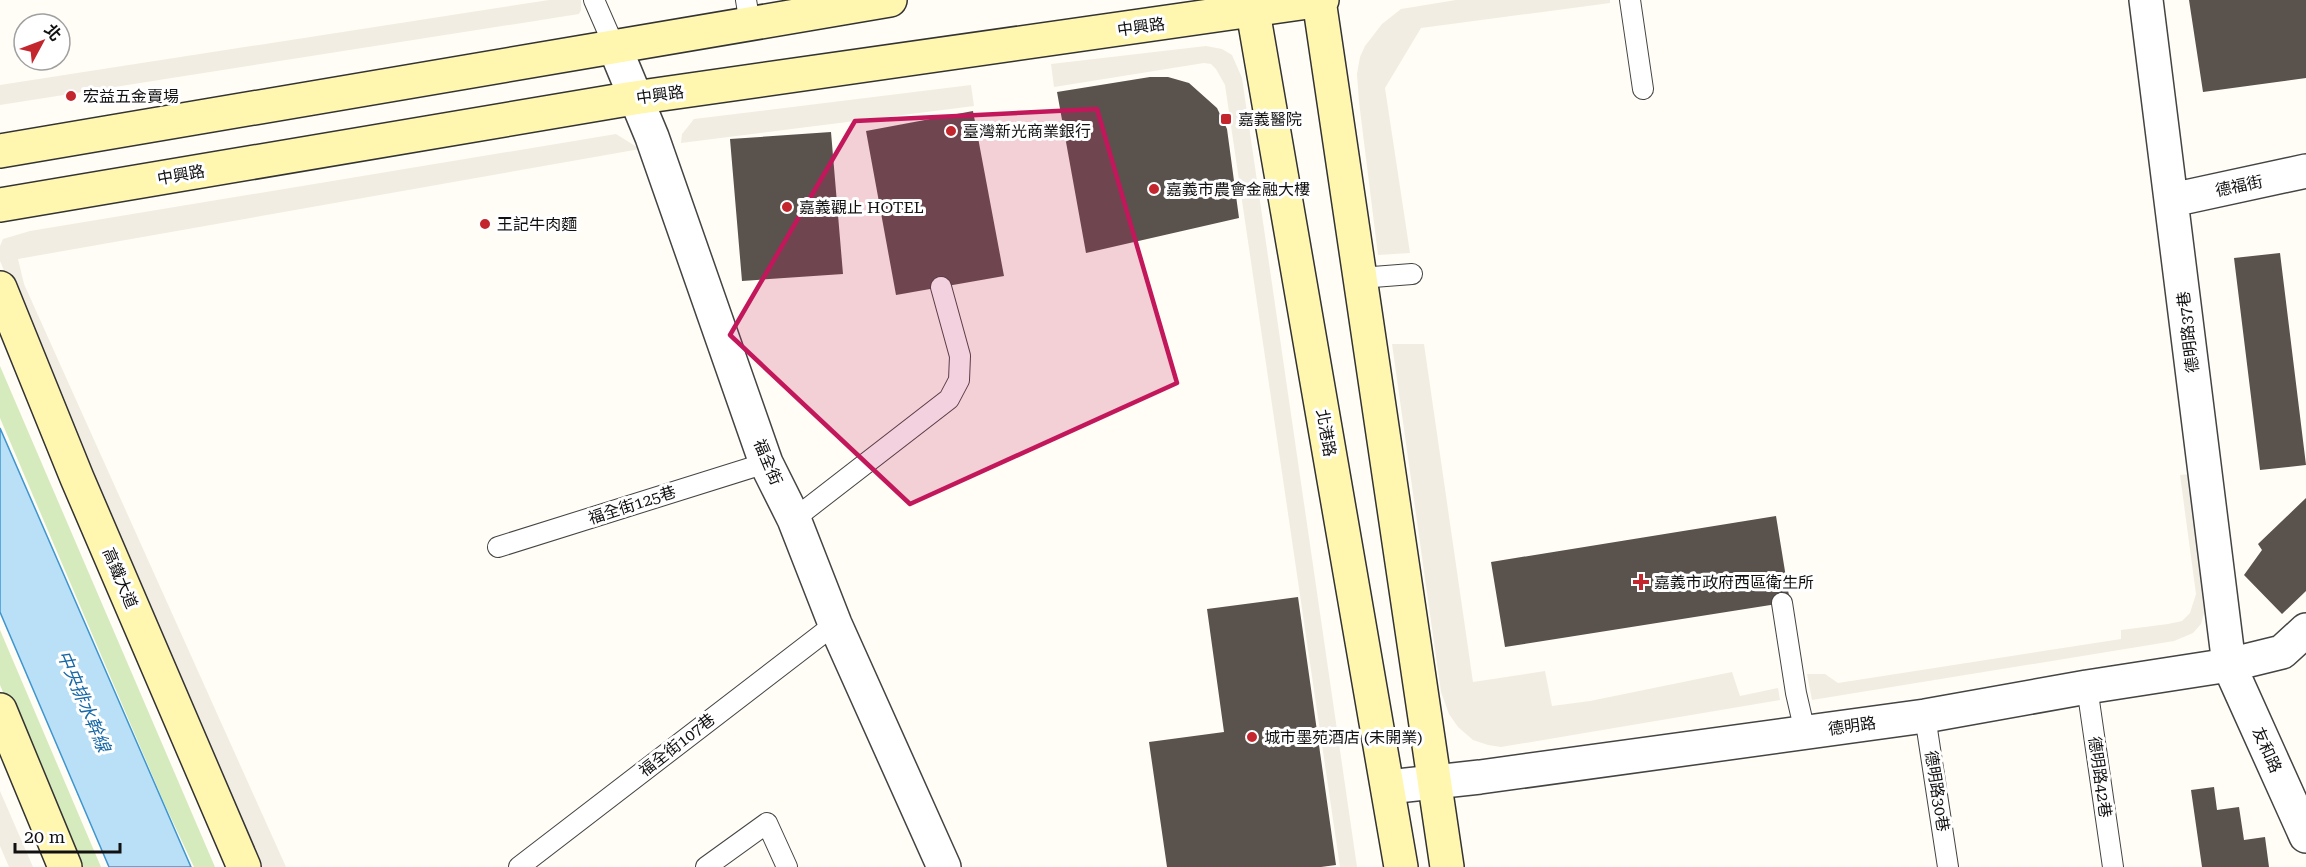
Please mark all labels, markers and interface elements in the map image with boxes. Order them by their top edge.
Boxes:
north arrow [12,12,72,72]
street label: 中興路 [1116,14,1166,40]
text: 北 [41,20,65,45]
street label: 中興路 [635,82,685,108]
place label: 宏益五金賣場 [83,87,179,106]
marker: 宏益五金賣場 [64,89,78,103]
place label: 嘉義醫院 [1238,110,1302,129]
marker: 嘉義醫院 [1219,112,1233,126]
place label: 臺灣新光商業銀行 [963,122,1091,141]
marker: 臺灣新光商業銀行 [944,124,958,138]
street label: 中興路 [156,161,206,189]
street label: 德福街 [2214,172,2264,200]
place label: 嘉義市農會金融大樓 [1166,180,1310,199]
marker: 嘉義市農會金融大樓 [1147,182,1161,196]
place label: 嘉義觀止 HOTEL [799,198,924,217]
marker: 嘉義觀止 HOTEL [780,200,794,214]
place label: 王記牛肉麵 [497,215,577,234]
marker: 王記牛肉麵 [478,217,492,231]
street label: 德明路37巷 [2174,290,2202,374]
street label: 北港路 [1312,408,1340,458]
street label: 福全街 [750,436,786,488]
street label: 福全街125巷 [586,482,678,528]
street label: 高鐵大道 [99,545,141,611]
marker: 嘉義市政府西區衛生所 [1632,573,1650,591]
place label: 嘉義市政府西區衛生所 [1654,573,1814,592]
water label: 中央排水幹線 [53,647,116,757]
street label: 福全街107巷 [635,710,719,780]
street label: 德明路 [1827,713,1877,739]
street label: 友和路 [2249,724,2285,776]
place label: 城市墨苑酒店 (未開業) [1264,728,1423,747]
marker: 城市墨苑酒店 (未開業) [1245,730,1259,744]
street label: 德明路42巷 [2085,735,2115,819]
street label: 德明路30巷 [1921,749,1953,833]
scale bar [15,816,120,854]
text: 20 m [24,826,65,847]

